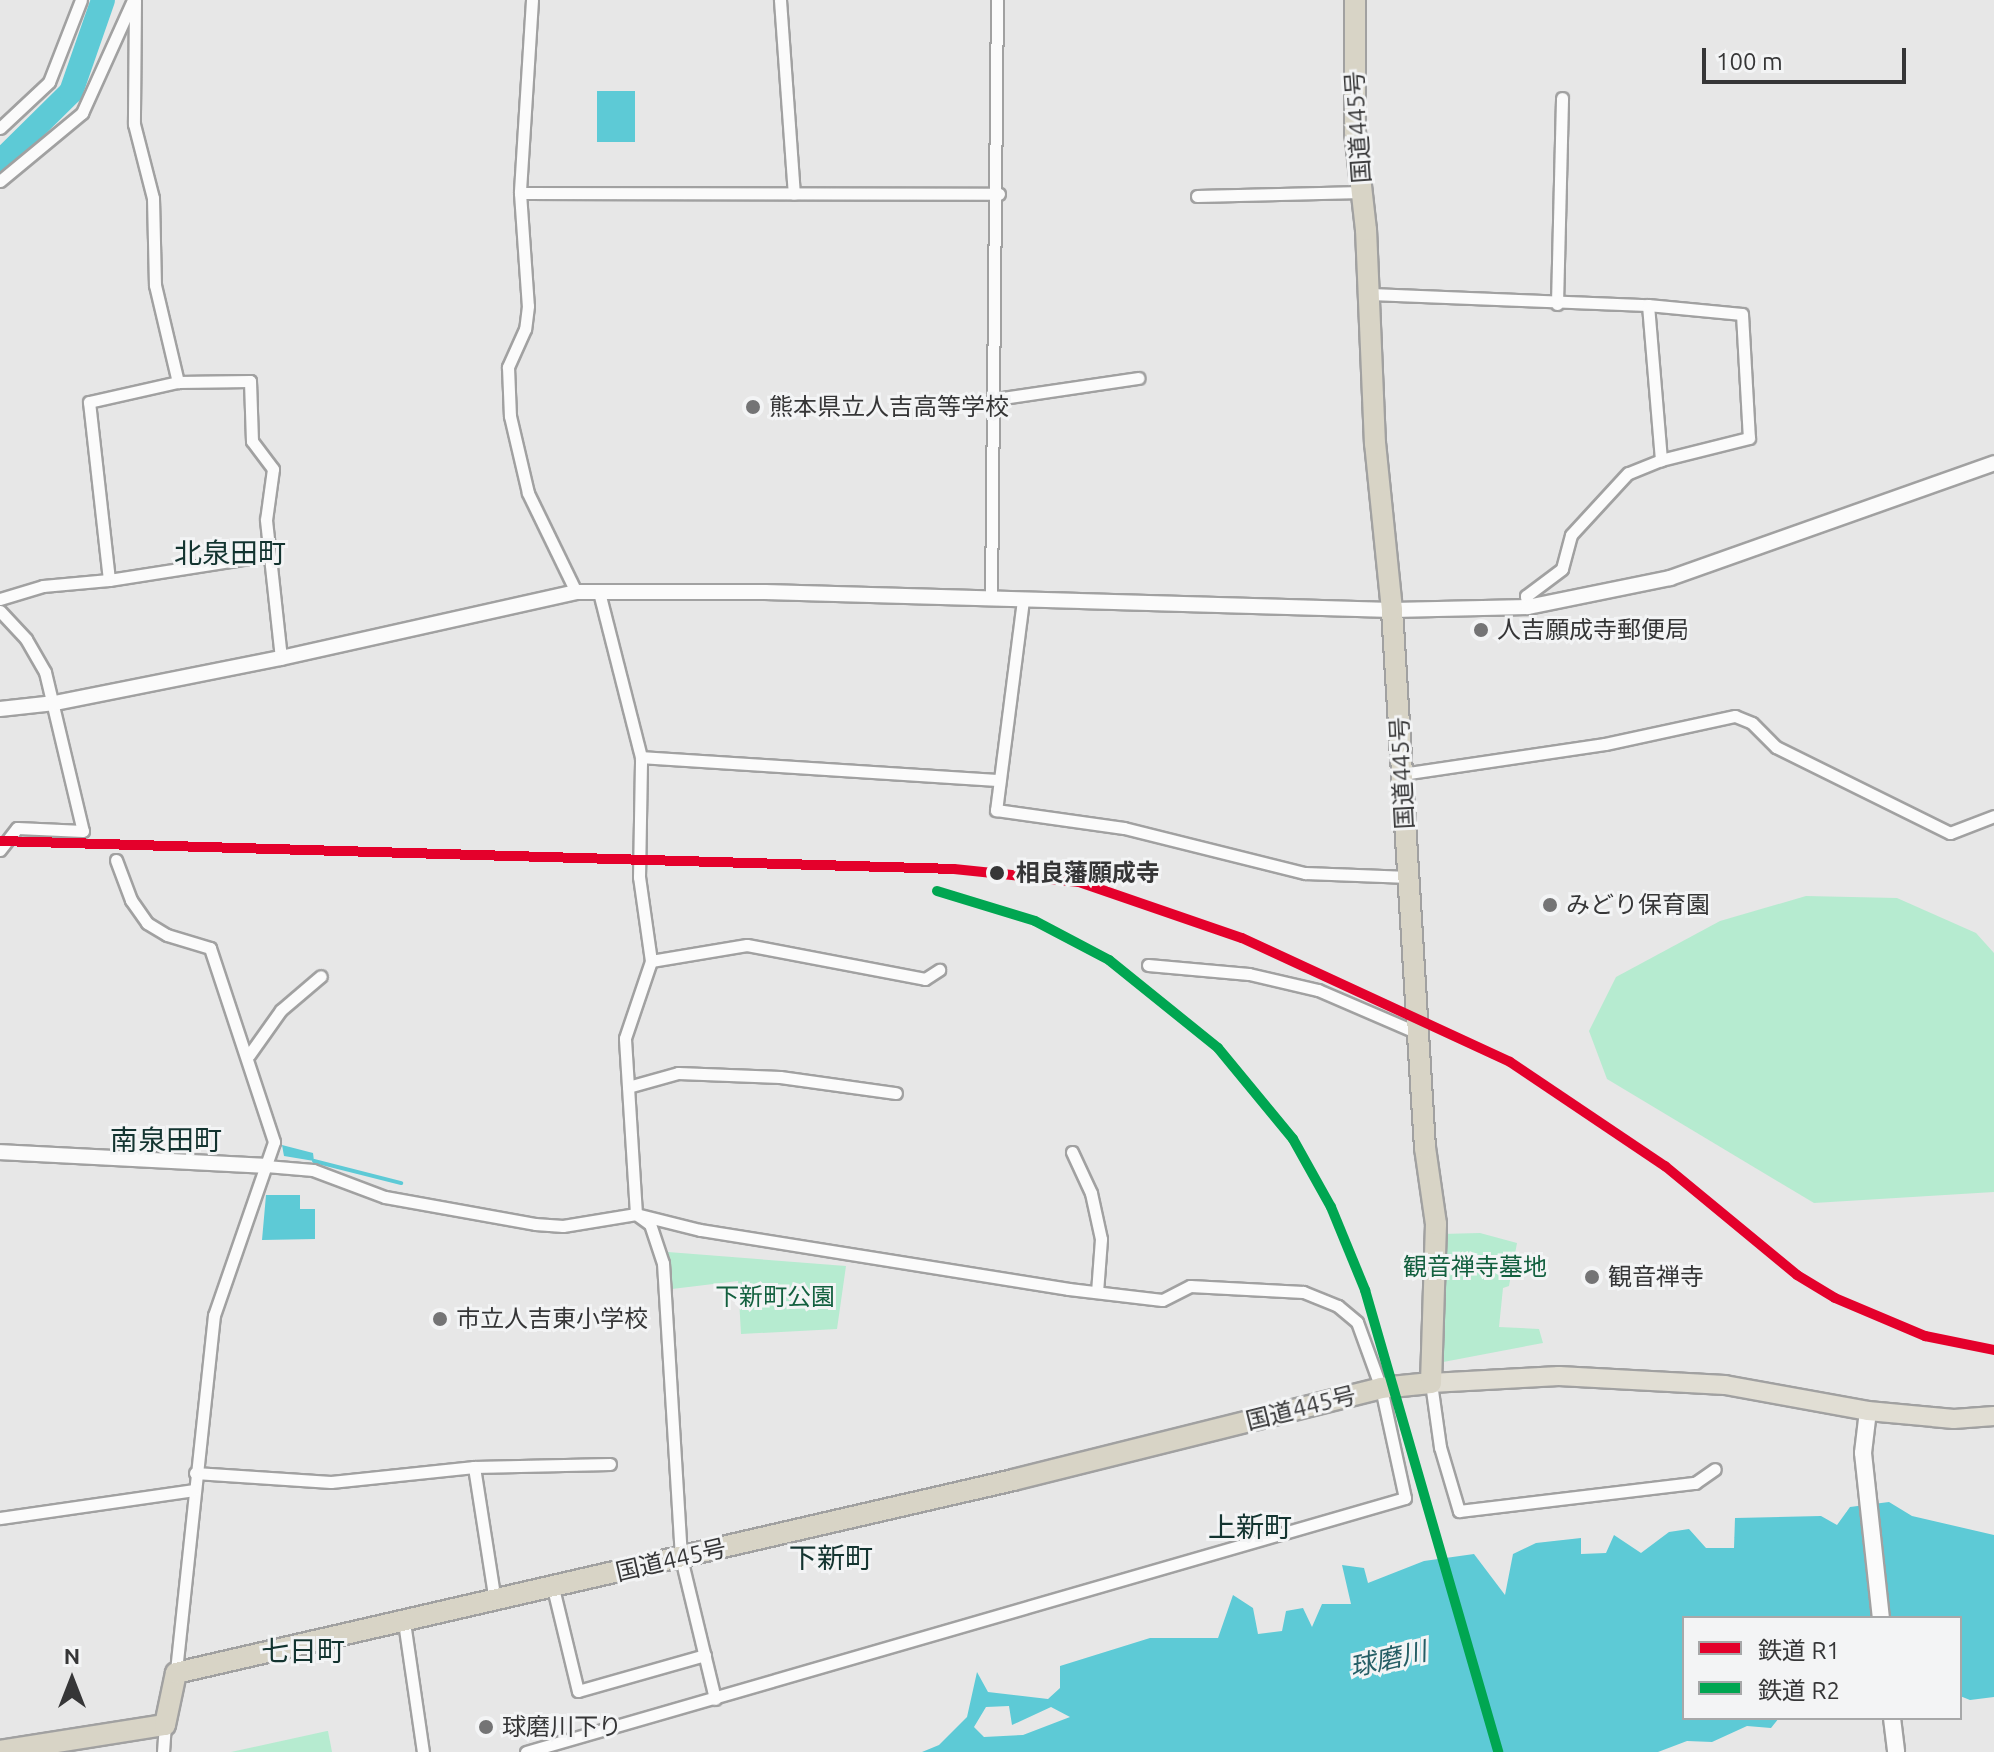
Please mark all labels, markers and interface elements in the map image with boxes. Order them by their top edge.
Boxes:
scale bar [1706,32,1910,82]
text: 100 m [1716,48,1783,75]
street label: 国道445号 [1340,70,1376,184]
place label: 熊本県立人吉高等学校 [769,393,1009,421]
marker: 熊本県立人吉高等学校 [744,398,762,416]
district label: 北泉田町 [174,536,286,570]
place label: 人吉願成寺郵便局 [1497,616,1689,644]
marker: 人吉願成寺郵便局 [1472,621,1490,639]
street label: 国道445号 [1385,716,1419,830]
place label: 相良藩願成寺 [1016,859,1160,887]
marker: 相良藩願成寺 [985,861,1009,885]
place label: みどり保育園 [1566,891,1710,919]
marker: みどり保育園 [1541,896,1559,914]
district label: 南泉田町 [110,1123,222,1157]
park label: 観音禅寺墓地 [1403,1253,1547,1281]
place label: 観音禅寺 [1608,1263,1704,1291]
marker: 観音禅寺 [1583,1268,1601,1286]
park label: 下新町公園 [715,1283,835,1311]
place label: 市立人吉東小学校 [456,1305,648,1333]
marker: 市立人吉東小学校 [431,1310,449,1328]
street label: 国道445号 [1243,1380,1359,1436]
district label: 上新町 [1208,1510,1292,1544]
street label: 国道445号 [613,1533,729,1587]
district label: 下新町 [789,1541,873,1575]
legend [1682,1616,1962,1720]
district label: 七日町 [261,1634,345,1668]
water label: 球磨川 [1346,1635,1430,1683]
text: 鉄道 R1 [1758,1637,1840,1664]
north arrow [32,1640,112,1720]
text: N [64,1643,80,1668]
text: 鉄道 R2 [1758,1677,1840,1704]
place label: 球磨川下り [502,1713,622,1741]
marker: 球磨川下り [477,1718,495,1736]

